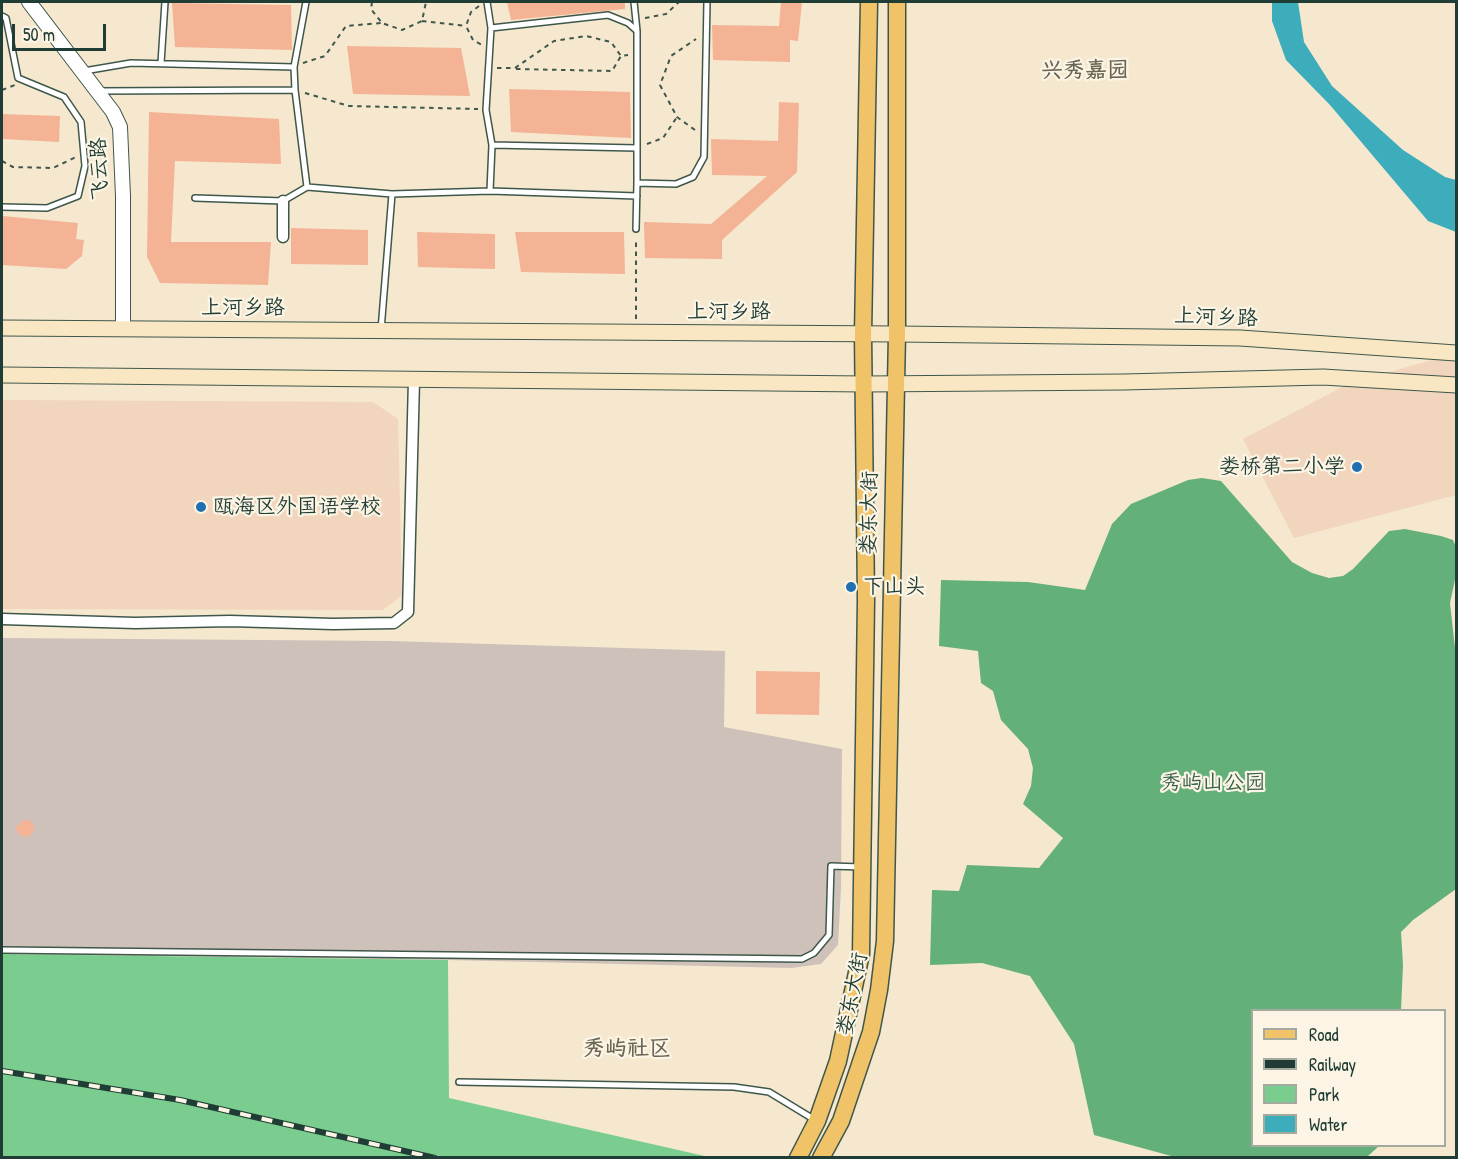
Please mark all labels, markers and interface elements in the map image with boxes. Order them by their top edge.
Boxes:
scale bar [15,12,110,50]
text: 50 m [23,22,55,47]
district label: 兴秀嘉园 [1041,58,1129,84]
street label: 飞云路 [86,137,114,201]
street label: 上河乡路 [201,295,285,321]
street label: 上河乡路 [687,299,771,325]
street label: 上河乡路 [1174,304,1258,332]
place label: 娄桥第二小学 [1219,454,1345,480]
marker: 娄桥第二小学 [1350,460,1364,474]
street label: 娄东大街 [857,471,883,555]
place label: 瓯海区外国语学校 [213,494,381,520]
marker: 瓯海区外国语学校 [194,500,208,514]
place label: 下山头 [863,574,926,600]
marker: 下山头 [844,580,858,594]
park label: 秀屿山公园 [1161,770,1265,796]
street label: 娄东大街 [833,950,873,1038]
legend [1251,1009,1446,1147]
text: Road [1309,1022,1339,1047]
district label: 秀屿社区 [583,1036,671,1062]
text: Railway [1309,1052,1356,1077]
text: Park [1309,1082,1339,1107]
text: Water [1309,1112,1347,1137]

